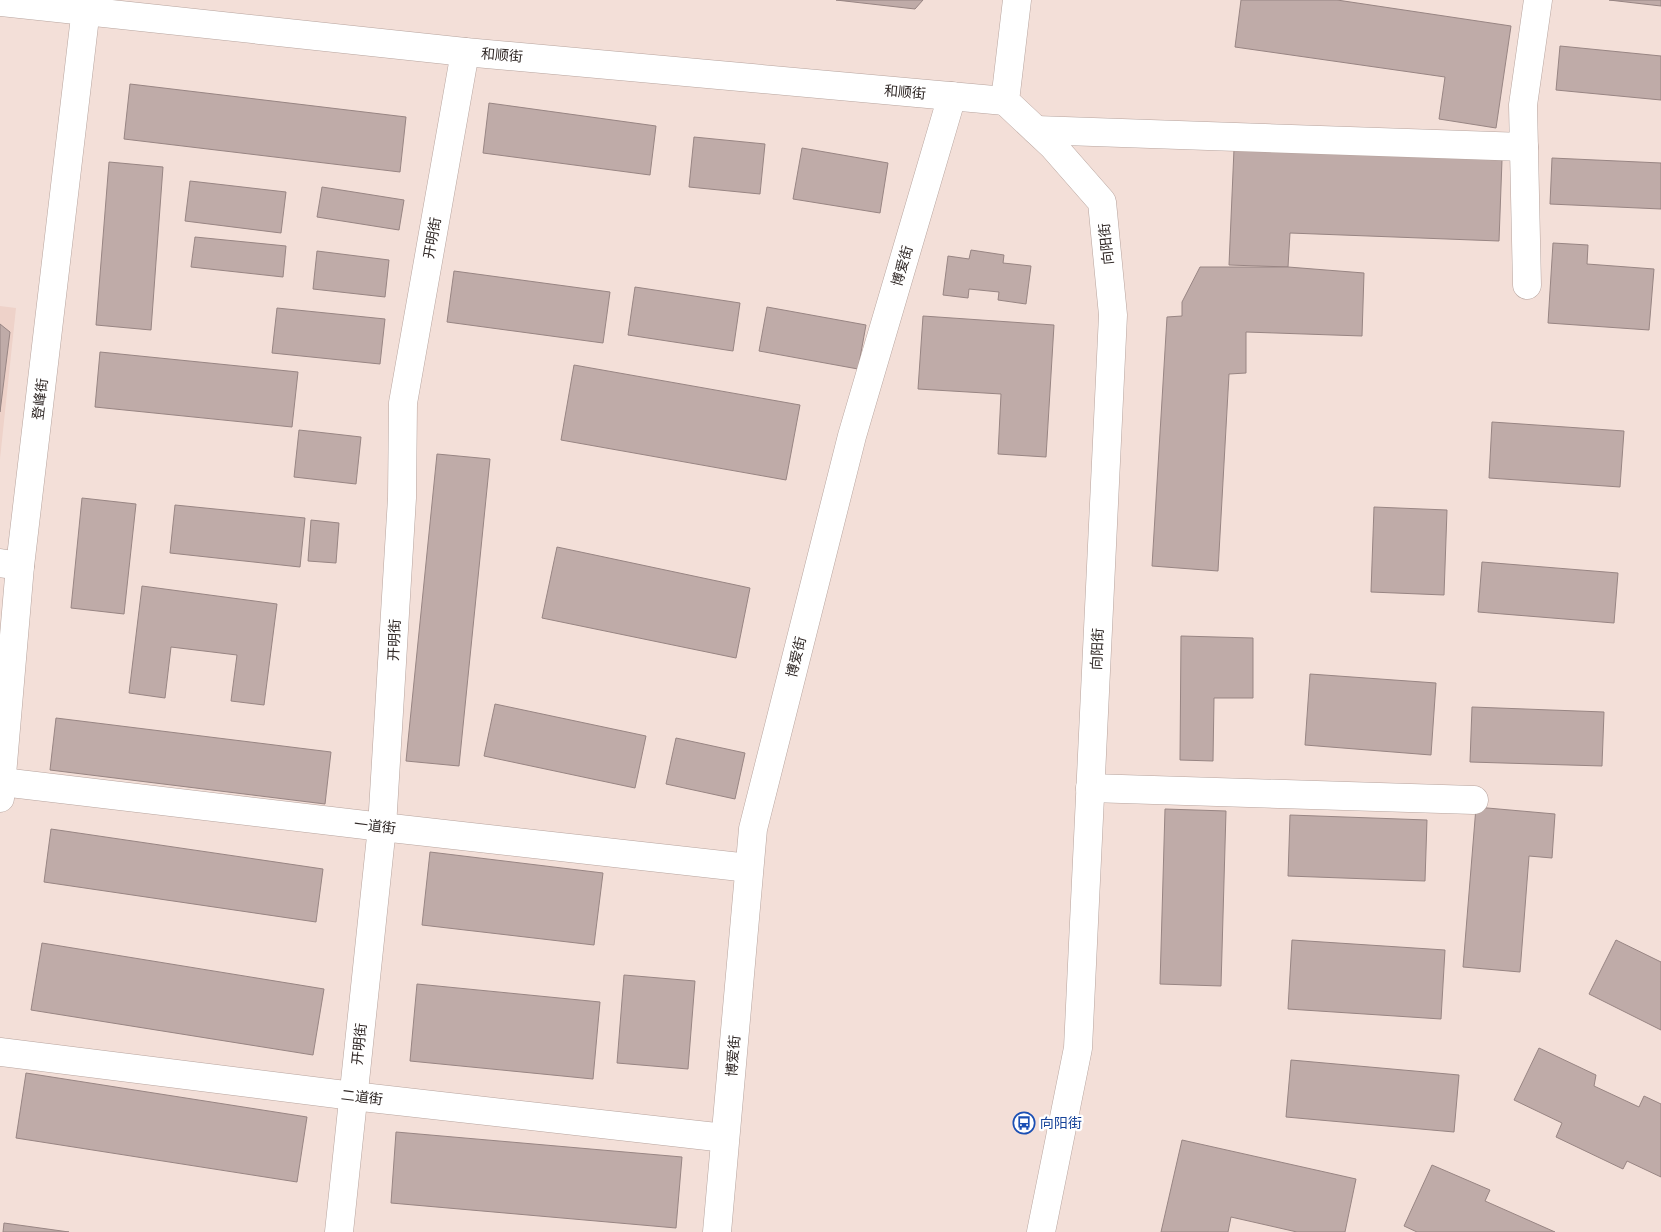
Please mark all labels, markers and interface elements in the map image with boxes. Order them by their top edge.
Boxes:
street label: 和顺街 [480,45,524,65]
street label: 和顺街 [883,82,927,102]
street label: 开明街 [420,216,444,260]
street label: 向阳街 [1096,222,1116,266]
street label: 博爱街 [889,244,915,288]
street label: 登峰街 [30,377,50,421]
street label: 开明街 [385,619,403,661]
street label: 向阳街 [1088,628,1106,670]
street label: 博爱街 [783,635,809,679]
street label: 一道街 [353,816,397,836]
street label: 开明街 [349,1022,369,1066]
street label: 博爱街 [723,1034,743,1078]
street label: 二道街 [340,1087,384,1107]
bus stop icon: 向阳街 [1012,1111,1036,1135]
place label: 向阳街 [1040,1115,1082,1131]

